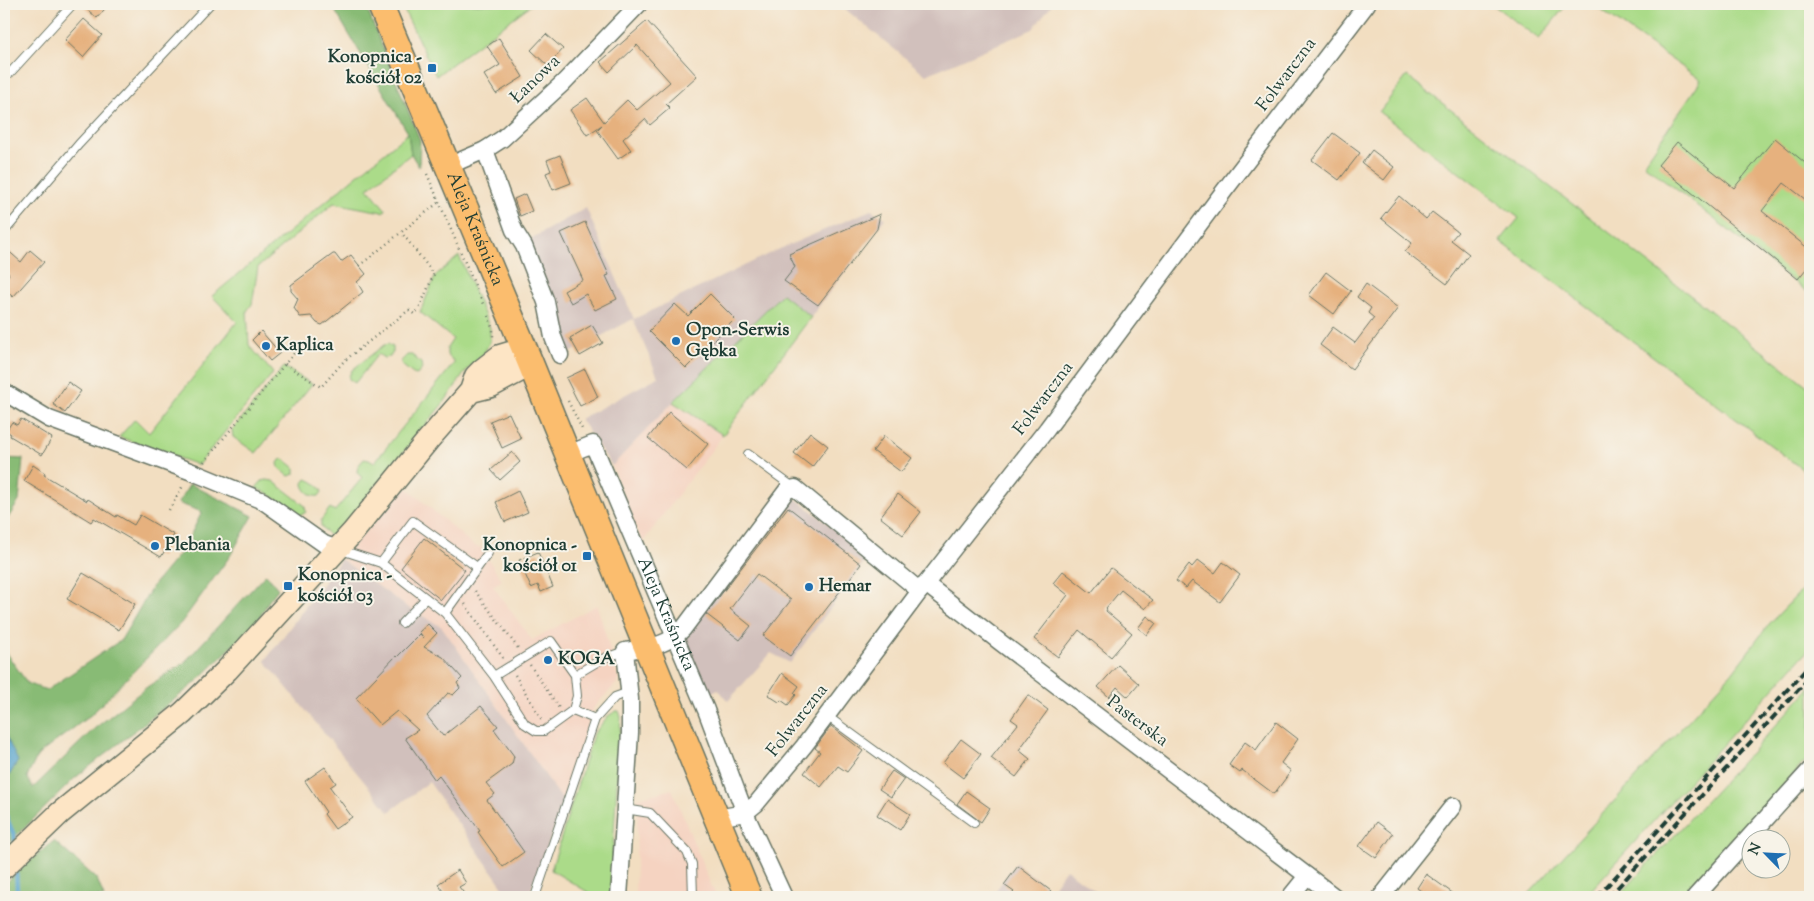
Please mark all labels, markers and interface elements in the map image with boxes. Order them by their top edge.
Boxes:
street label: Folwarczna [1251,33,1323,117]
place label: Konopnica - kościół 02 [328,45,423,92]
street label: Łanowa [505,50,567,110]
marker: Konopnica - kościół 02 [426,62,438,74]
street label: Aleja Kraśnicka [439,168,510,290]
place label: Opon-Serwis Gębka [686,318,789,365]
place label: Kaplica [276,333,334,359]
marker: Opon-Serwis Gębka [670,335,682,347]
marker: Kaplica [260,340,272,352]
street label: Folwarczna [1008,357,1080,441]
place label: Plebania [165,533,231,559]
place label: Konopnica - kościół 01 [483,533,578,580]
marker: Plebania [149,540,161,552]
marker: Konopnica - kościół 01 [581,550,593,562]
street label: Aleja Kraśnicka [630,553,701,675]
place label: Konopnica - kościół 03 [297,563,392,610]
place label: Hemar [819,574,872,600]
marker: Konopnica - kościół 03 [282,580,294,592]
marker: Hemar [803,581,815,593]
place label: KOGA [558,647,615,673]
marker: KOGA [542,654,554,666]
street label: Folwarczna [761,679,835,763]
street label: Pasterska [1101,690,1173,754]
north arrow [1742,828,1792,878]
text: N [1745,840,1767,859]

